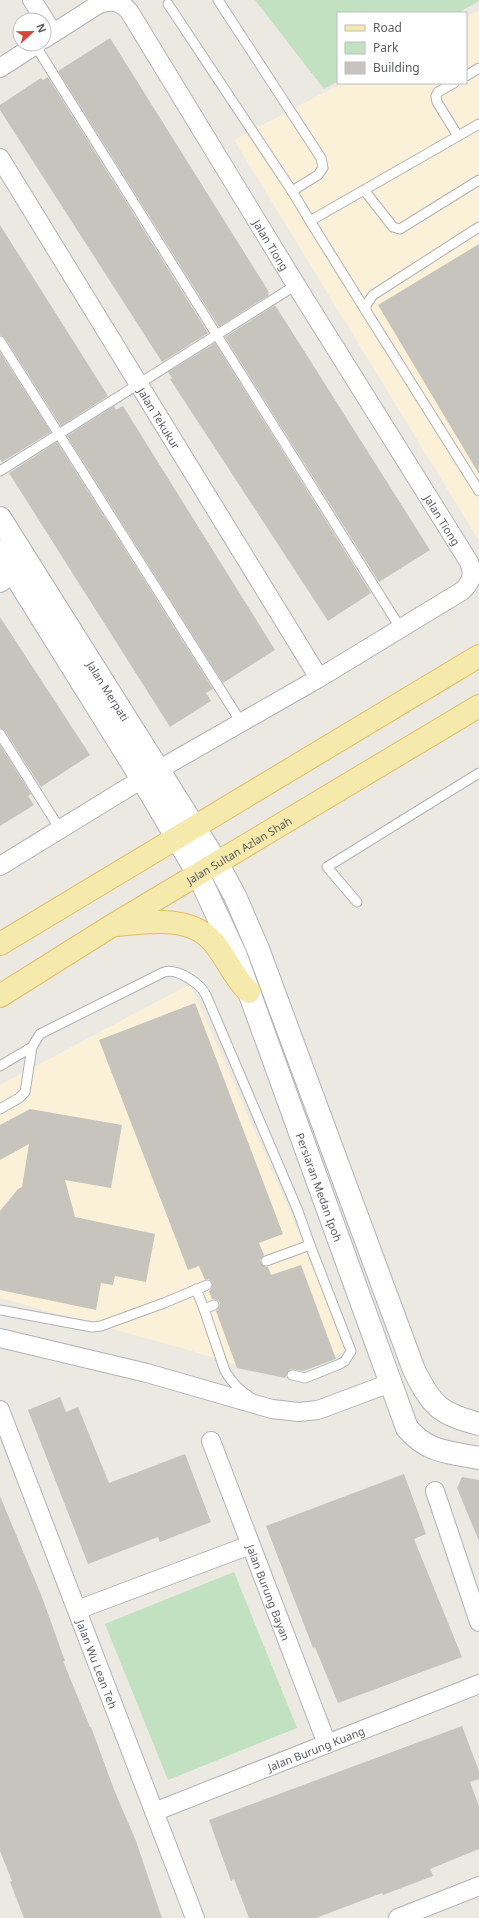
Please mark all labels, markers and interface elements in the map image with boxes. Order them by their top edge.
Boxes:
north arrow [12,12,52,52]
legend [337,12,467,84]
text: Road [373,19,402,36]
text: N [33,21,50,35]
text: Park [373,39,399,56]
text: Building [373,59,420,76]
street label: Jalan Tiong [250,216,293,273]
street label: Jalan Tekukur [134,384,184,452]
street label: Jalan Tiong [421,491,464,548]
street label: Jalan Merpati [84,657,133,724]
street label: Jalan Sultan Azlan Shah [182,812,294,888]
street label: Persiaran Medan Ipoh [293,1130,346,1243]
street label: Jalan Burung Bayan [243,1541,294,1642]
street label: Jalan Wu Lean Teh [73,1616,121,1710]
street label: Jalan Burung Kuang [264,1722,367,1774]

